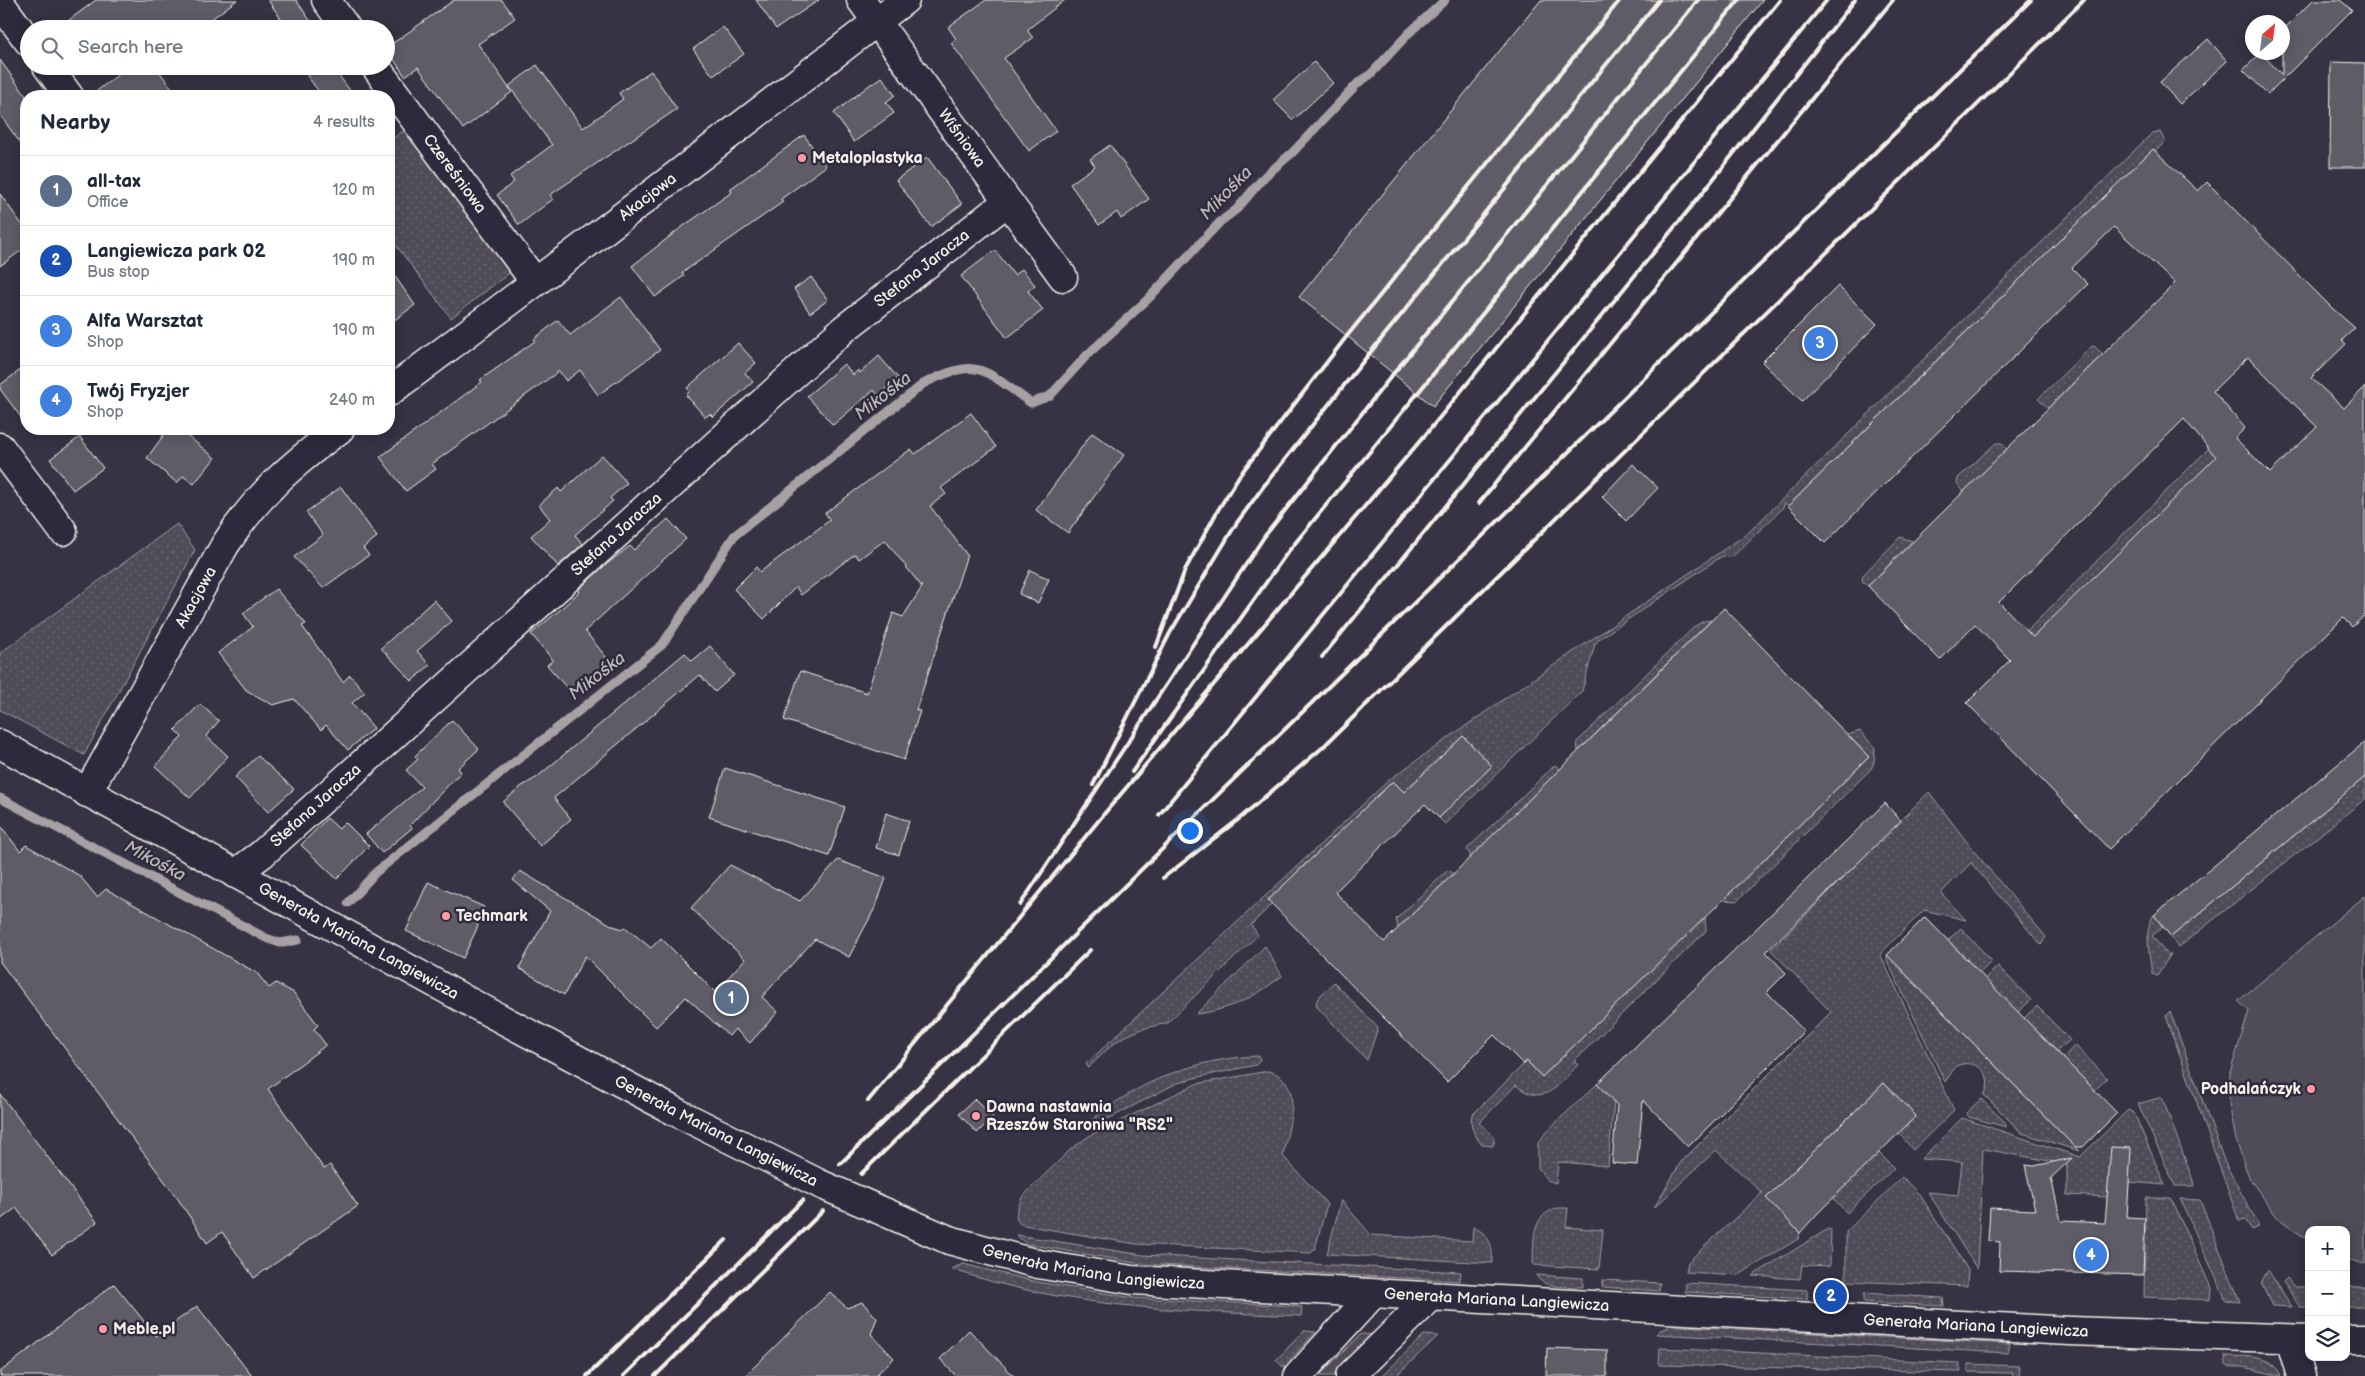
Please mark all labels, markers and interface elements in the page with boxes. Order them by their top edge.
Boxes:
north arrow [2245,15,2290,60]
search box [20,20,395,75]
icon: search [38,34,66,62]
text: Search here [78,36,183,59]
street label: Wiśniowa [934,105,989,171]
text: Nearby [40,110,110,135]
text: 4 results [313,113,375,132]
street label: Czereśniowa [419,130,490,217]
place label: Metaloplastyka [812,149,923,168]
marker: Metaloplastyka [796,152,808,164]
water label: Mikośka [1195,162,1257,224]
street label: Akacjowa [615,169,680,225]
text: all-tax [87,170,141,193]
text: 1 [53,181,59,200]
text: 120 m [332,181,375,200]
text: Office [87,193,129,212]
street label: Stefana Jaracza [870,225,973,311]
text: Langiewicza park 02 [87,240,266,263]
text: 2 [51,251,61,270]
text: 190 m [333,251,375,270]
text: Bus stop [87,263,150,282]
text: Alfa Warsztat [87,310,203,333]
text: 3 [51,321,61,340]
text: 190 m [333,321,375,340]
pin: 3 [1804,324,1836,362]
text: Shop [87,333,124,352]
water label: Mikośka [850,367,916,425]
text: Twój Fryzjer [87,380,189,403]
text: 4 [51,391,61,410]
text: 240 m [329,391,375,410]
text: Shop [87,403,124,422]
street label: Stefana Jaracza [567,489,666,580]
street label: Akacjowa [171,563,221,631]
water label: Mikośka [564,647,630,705]
street label: Stefana Jaracza [267,760,365,851]
your location [1177,818,1203,844]
water label: Mikośka [121,836,189,886]
street label: Generała Mariana Langiewicza [255,878,462,1004]
place label: Techmark [456,907,528,926]
marker: Techmark [440,910,452,922]
pin: 1 [715,979,747,1017]
street label: Generała Mariana Langiewicza [611,1071,821,1191]
place label: Podhalańczyk [2201,1080,2302,1099]
marker: Podhalańczyk [2305,1083,2317,1095]
place label: Dawna nastawnia Rzeszów Staroniwa "RS2" [986,1098,1173,1135]
marker: Dawna nastawnia Rzeszów Staroniwa "RS2" [970,1110,982,1122]
map controls [2305,1226,2350,1361]
button: + [2305,1226,2350,1271]
pin: 4 [2075,1236,2107,1274]
street label: Generała Mariana Langiewicza [980,1240,1205,1293]
button: − [2305,1271,2350,1316]
pin: 2 [1815,1277,1847,1315]
street label: Generała Mariana Langiewicza [1383,1284,1610,1315]
street label: Generała Mariana Langiewicza [1863,1310,2089,1341]
button: layers [2305,1316,2350,1361]
place label: Meble.pl [113,1320,175,1339]
marker: Meble.pl [97,1323,109,1335]

